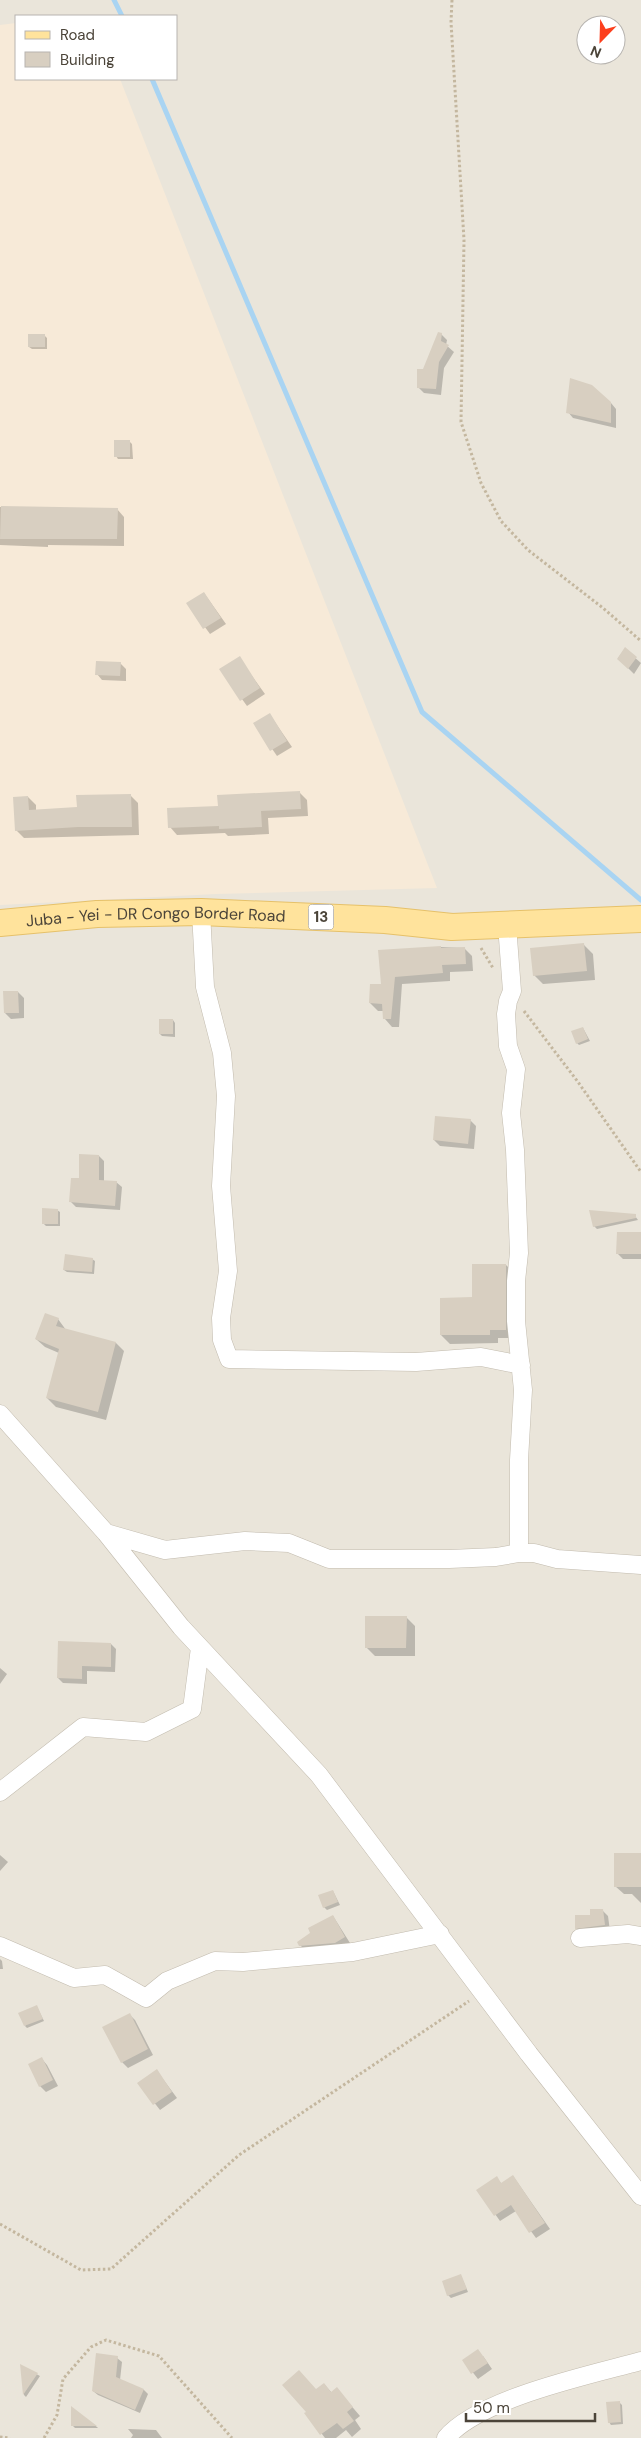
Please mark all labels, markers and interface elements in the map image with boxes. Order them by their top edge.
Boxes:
legend [15,15,178,80]
north arrow [576,15,626,65]
text: Road [60,25,95,45]
text: N [588,42,604,62]
text: Building [60,50,115,70]
street label: Juba - Yei - DR Congo Border Road [25,902,286,932]
road number: 13 [308,904,334,930]
scale bar [466,2390,595,2422]
text: 50 m [473,2398,510,2418]

